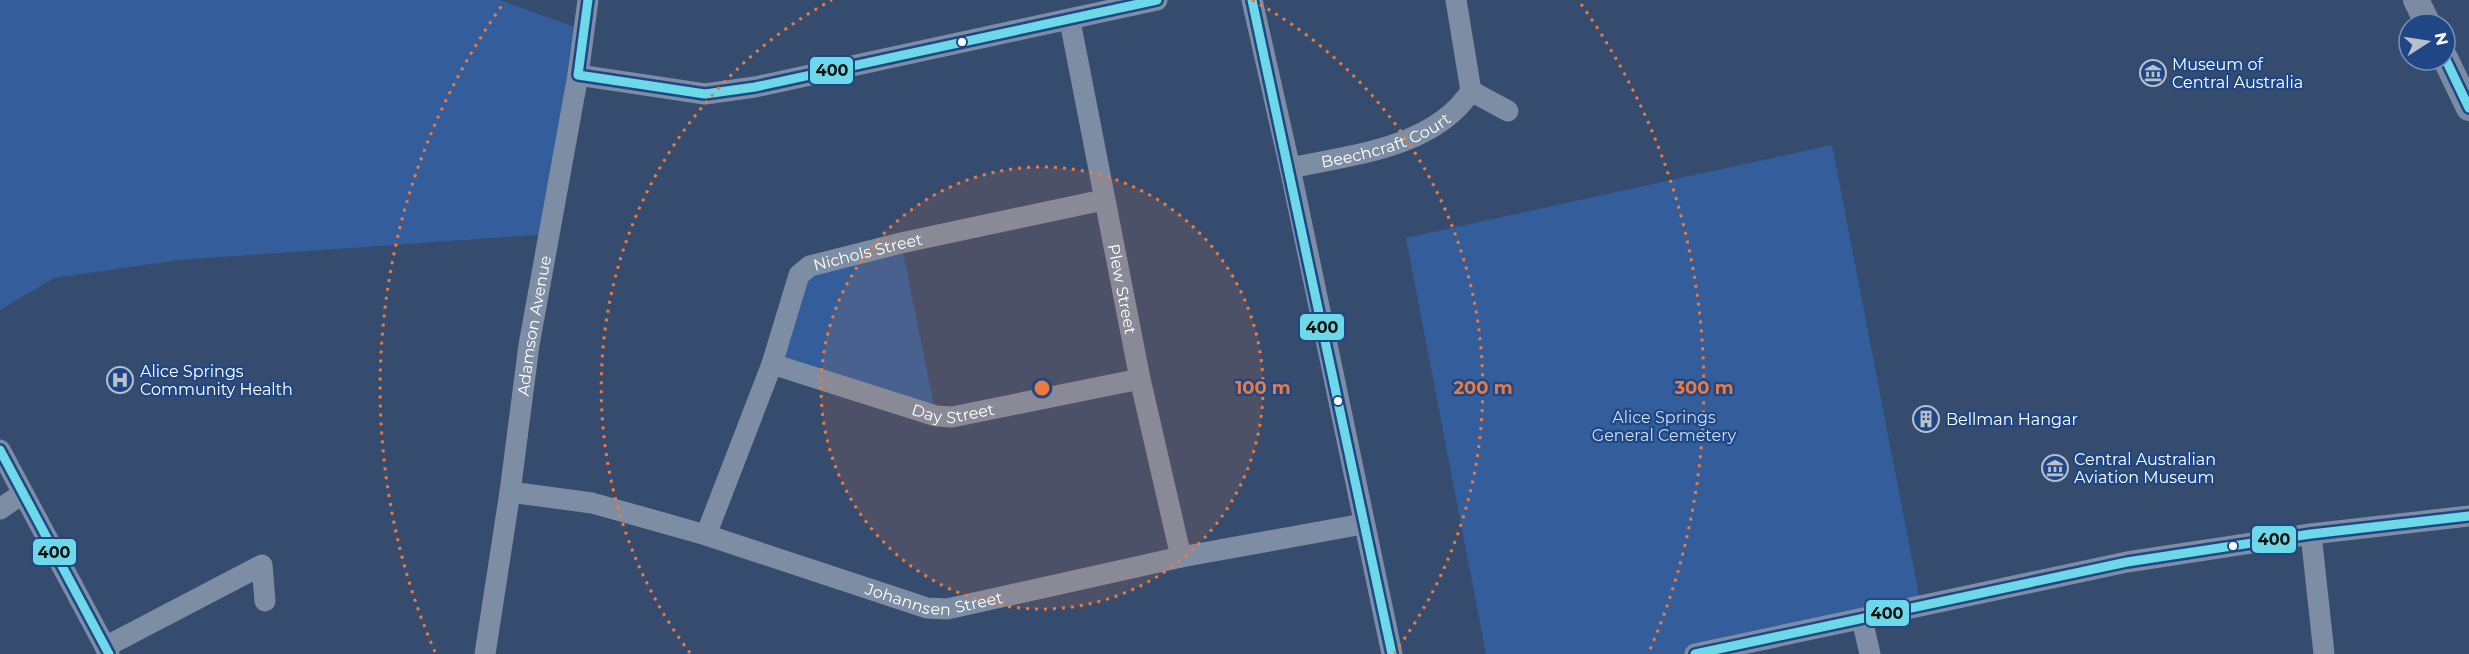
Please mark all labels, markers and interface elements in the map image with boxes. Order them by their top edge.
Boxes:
north arrow [2397,12,2457,72]
text: N [2431,31,2452,47]
unlabelled marker [956,36,968,48]
place label: Museum of Central Australia [2172,55,2303,92]
line badge: 400 [809,56,854,85]
museum icon: Museum of Central Australia [2138,58,2168,88]
text: 400 [816,61,849,80]
street label: Beechcraft Court [1319,109,1455,172]
street label: Nichols Street [811,230,925,275]
street label: Plew Street [1104,242,1140,336]
street label: Adamson Avenue [514,254,555,397]
line badge: 400 [1299,313,1345,341]
text: 400 [1306,318,1339,337]
place label: Alice Springs Community Health [140,362,293,399]
hospital icon: Alice Springs Community Health [105,365,135,395]
text: 100 m [1235,377,1291,399]
text: 200 m [1453,377,1513,399]
text: 300 m [1673,377,1734,399]
centre of rings [1032,378,1052,398]
unlabelled marker [1332,395,1344,407]
street label: Day Street [909,400,996,427]
building icon: Bellman Hangar [1911,404,1941,434]
park label: Alice Springs General Cemetery [1592,408,1736,445]
place label: Bellman Hangar [1946,410,2078,429]
place label: Central Australian Aviation Museum [2074,450,2216,487]
museum icon: Central Australian Aviation Museum [2040,453,2070,483]
line badge: 400 [2251,525,2297,554]
text: 400 [2258,530,2291,549]
line badge: 400 [32,538,77,566]
unlabelled marker [2227,540,2239,552]
text: 400 [38,543,71,562]
street label: Johannsen Street [862,579,1005,619]
line badge: 400 [1865,599,1910,627]
text: 400 [1871,604,1904,623]

